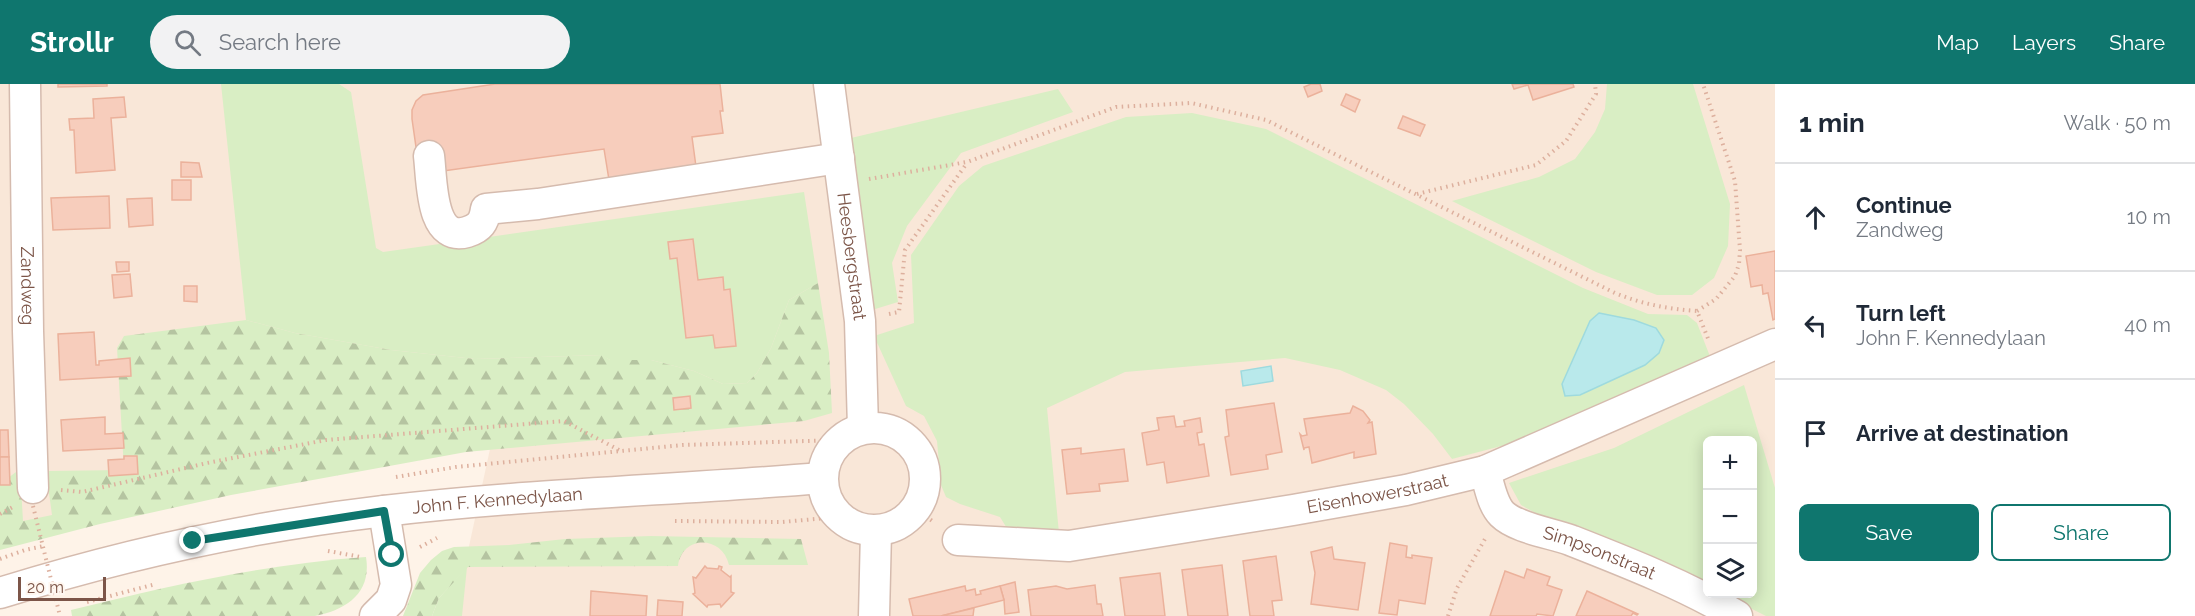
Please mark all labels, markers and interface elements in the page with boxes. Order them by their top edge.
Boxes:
search box [150,15,570,69]
text: Strollr [30,26,114,59]
icon: search [171,26,204,59]
text: Search here [219,29,341,55]
text: Map [1936,30,1979,55]
text: Layers [2012,30,2076,55]
text: Share [2109,30,2165,55]
text: 1 min [1799,108,1865,138]
text: Walk · 50 m [2064,111,2171,135]
street label: Heesbergstraat [833,191,871,322]
text: Continue [1856,192,1952,218]
icon: ahead [1799,201,1832,234]
text: 10 m [2127,205,2171,229]
text: Zandweg [1856,218,1944,242]
street label: Zandweg [17,246,39,326]
text: Turn left [1856,300,1946,326]
icon: left [1799,309,1832,342]
text: 40 m [2124,313,2171,337]
text: John F. Kennedylaan [1856,326,2046,350]
icon: arrive [1799,417,1832,450]
text: Arrive at destination [1856,420,2069,446]
map controls [1703,436,1757,598]
button: + [1703,436,1757,490]
street label: Eisenhowerstraat [1305,469,1450,517]
street label: John F. Kennedylaan [411,483,583,518]
button: − [1703,490,1757,544]
button: Save [1799,504,1979,561]
button: Share [1991,504,2171,561]
street label: Simpsonstraat [1541,522,1659,584]
route end [179,527,205,553]
route start [378,541,404,567]
button: layers [1703,544,1757,598]
scale bar [18,574,106,602]
text: 20 m [27,578,64,597]

